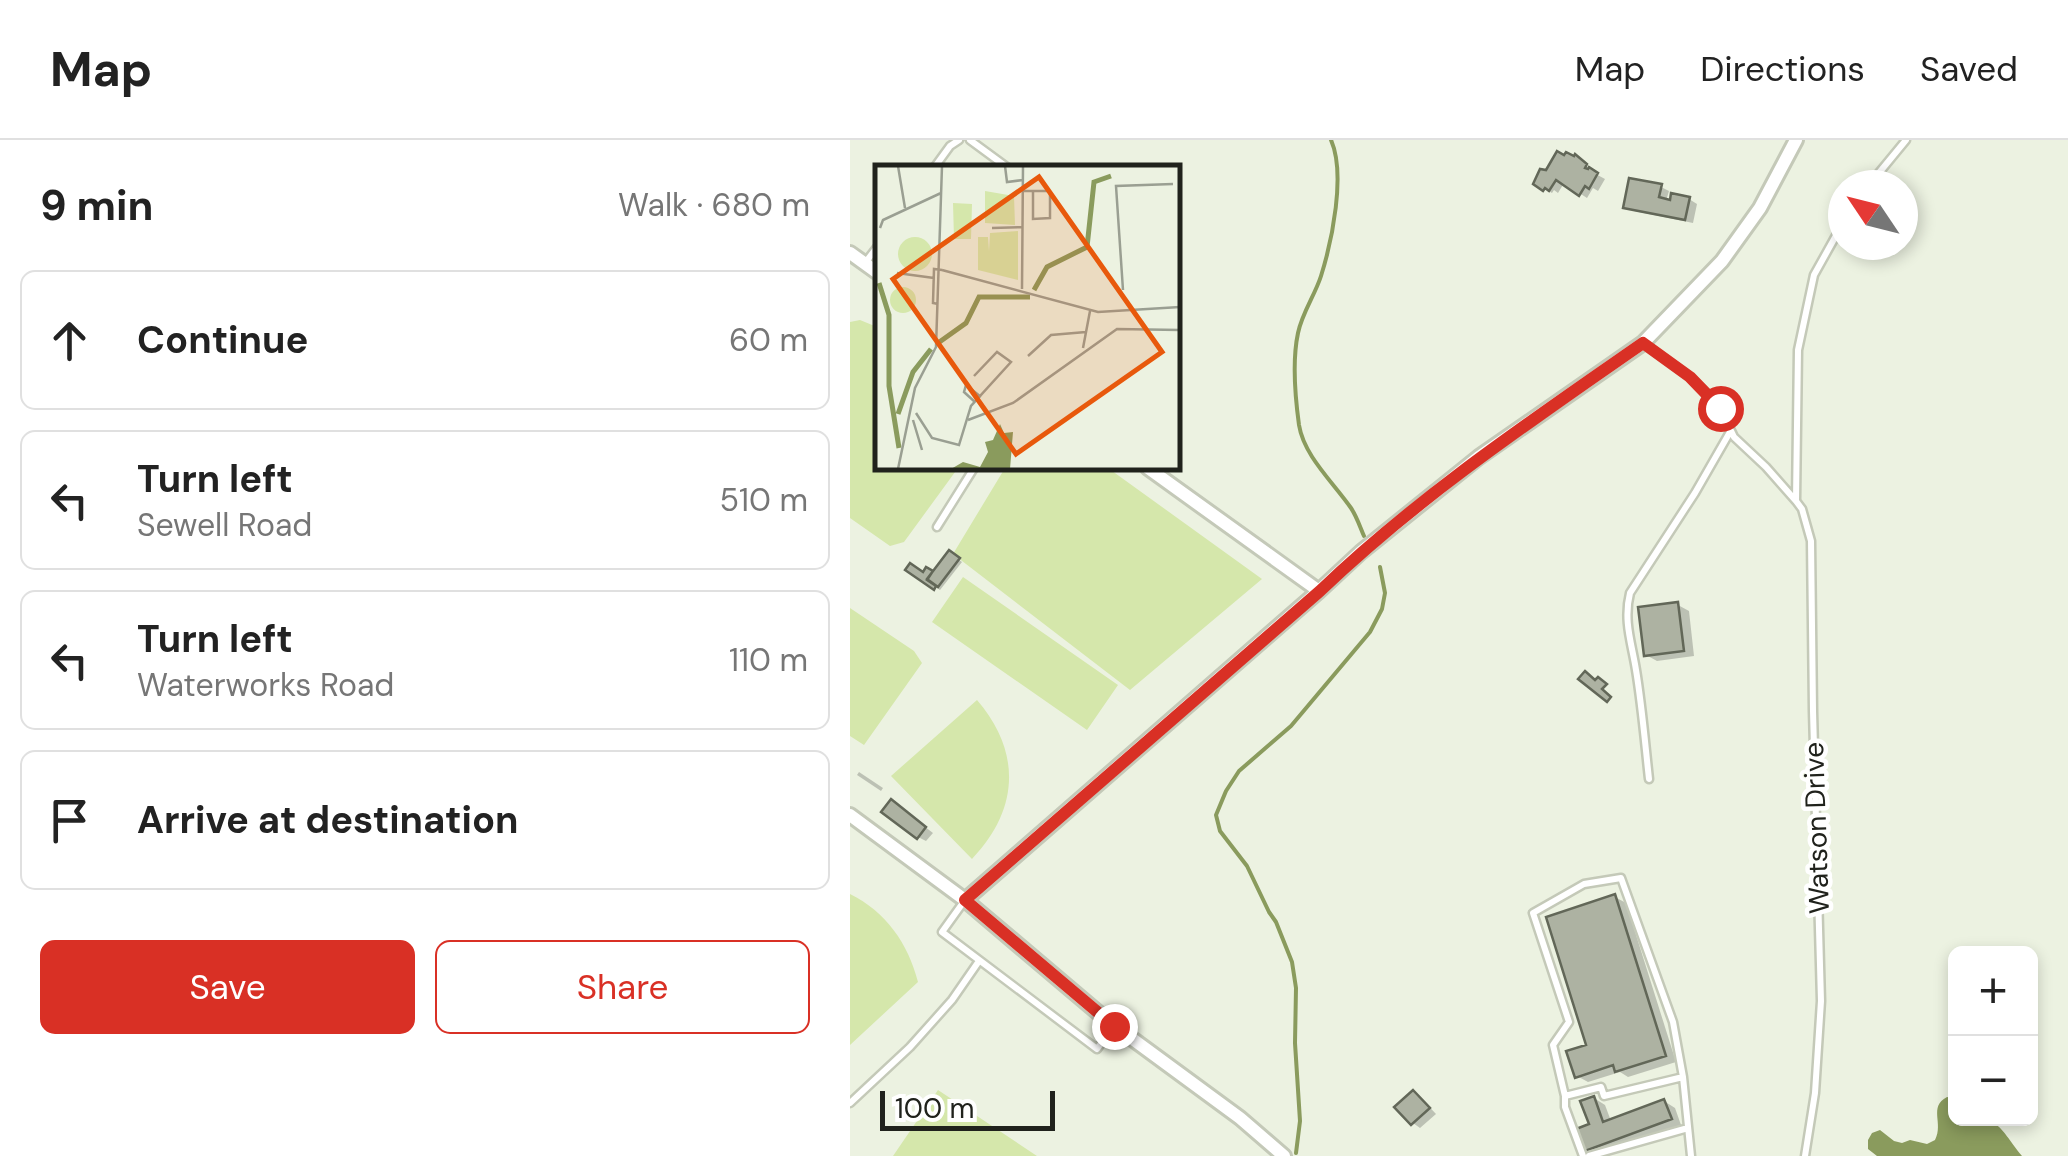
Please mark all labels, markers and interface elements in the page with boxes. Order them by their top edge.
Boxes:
text: Map [50,38,152,101]
text: Map [1575,46,1645,92]
text: Directions [1700,46,1865,92]
text: Saved [1920,46,2018,92]
inset map [875,165,1180,470]
north arrow [1828,170,1918,260]
text: 9 min [40,178,153,233]
text: Walk · 680 m [618,184,810,226]
icon: ahead [42,313,97,368]
text: Continue [137,315,308,365]
text: 60 m [729,319,808,361]
route start [1698,386,1744,432]
text: Turn left [137,454,293,504]
icon: left [42,473,97,528]
text: 510 m [720,479,808,521]
text: Sewell Road [137,504,312,546]
text: Turn left [137,614,293,664]
icon: left [42,633,97,688]
text: 110 m [729,639,808,681]
text: Waterworks Road [137,664,394,706]
street label: Watson Drive [1795,741,1838,915]
icon: arrive [42,793,97,848]
text: Arrive at destination [137,795,519,845]
button: Save [40,940,415,1034]
button: Share [435,940,810,1034]
map controls [1948,946,2038,1126]
button: + [1948,946,2038,1036]
route end [1092,1004,1138,1050]
button: − [1948,1036,2038,1126]
scale bar [880,1086,1055,1130]
text: 100 m [895,1090,974,1127]

